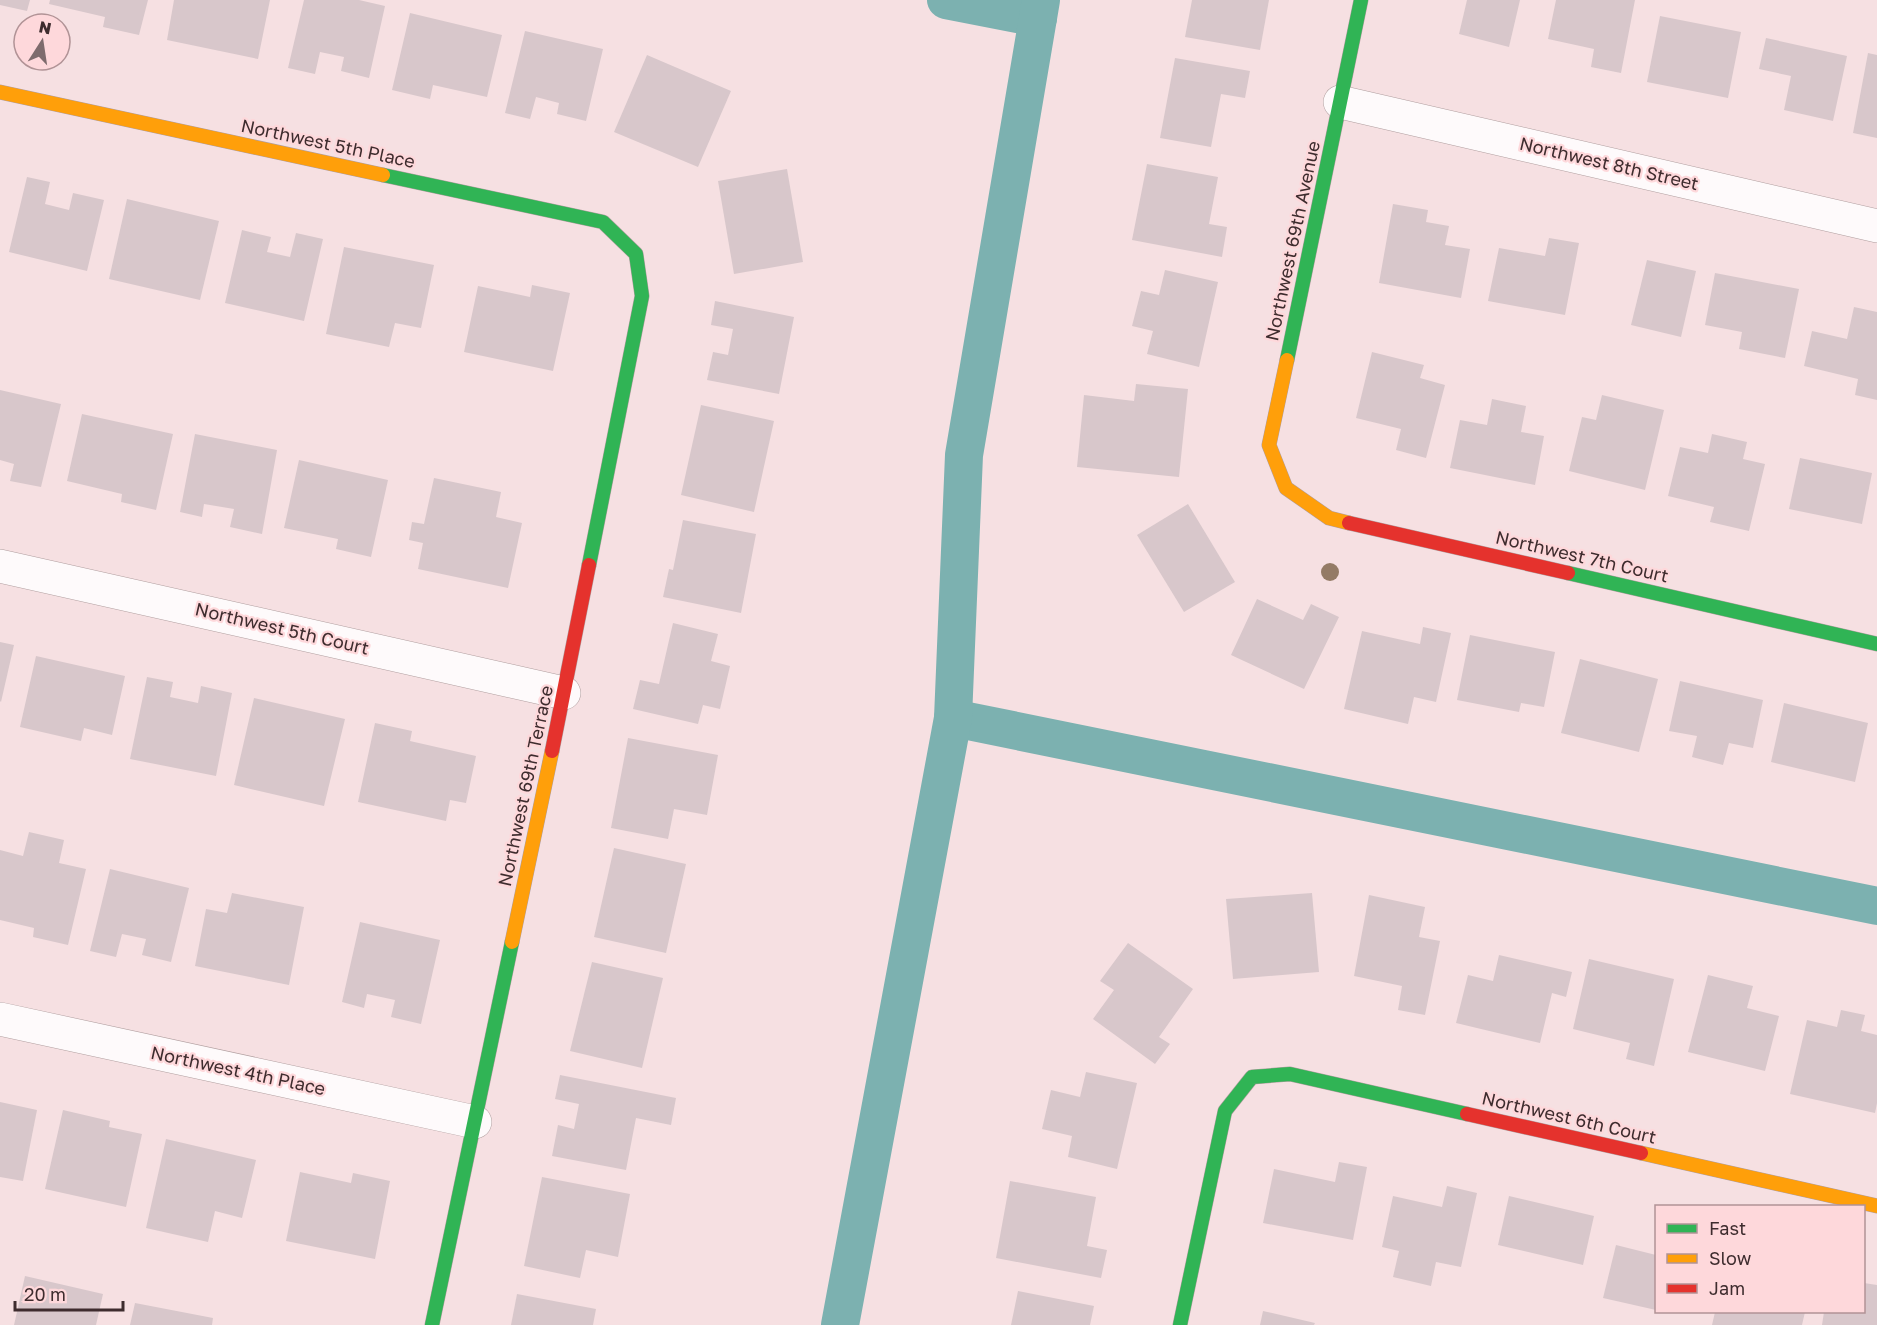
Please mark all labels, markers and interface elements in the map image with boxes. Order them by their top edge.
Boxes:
north arrow [12,12,72,72]
text: N [37,16,53,38]
street label: Northwest 5th Place [239,114,417,172]
street label: Northwest 8th Street [1518,132,1701,194]
street label: Northwest 69th Avenue [1260,139,1324,343]
street label: Northwest 7th Court [1494,525,1671,587]
street label: Northwest 5th Court [193,597,371,659]
street label: Northwest 69th Terrace [493,683,557,888]
street label: Northwest 4th Place [149,1041,327,1099]
street label: Northwest 6th Court [1480,1086,1659,1148]
legend [1655,1205,1865,1313]
text: Fast [1709,1217,1746,1239]
text: Slow [1709,1247,1752,1269]
scale bar [15,1274,123,1312]
text: Jam [1709,1277,1745,1299]
text: 20 m [24,1283,66,1305]

